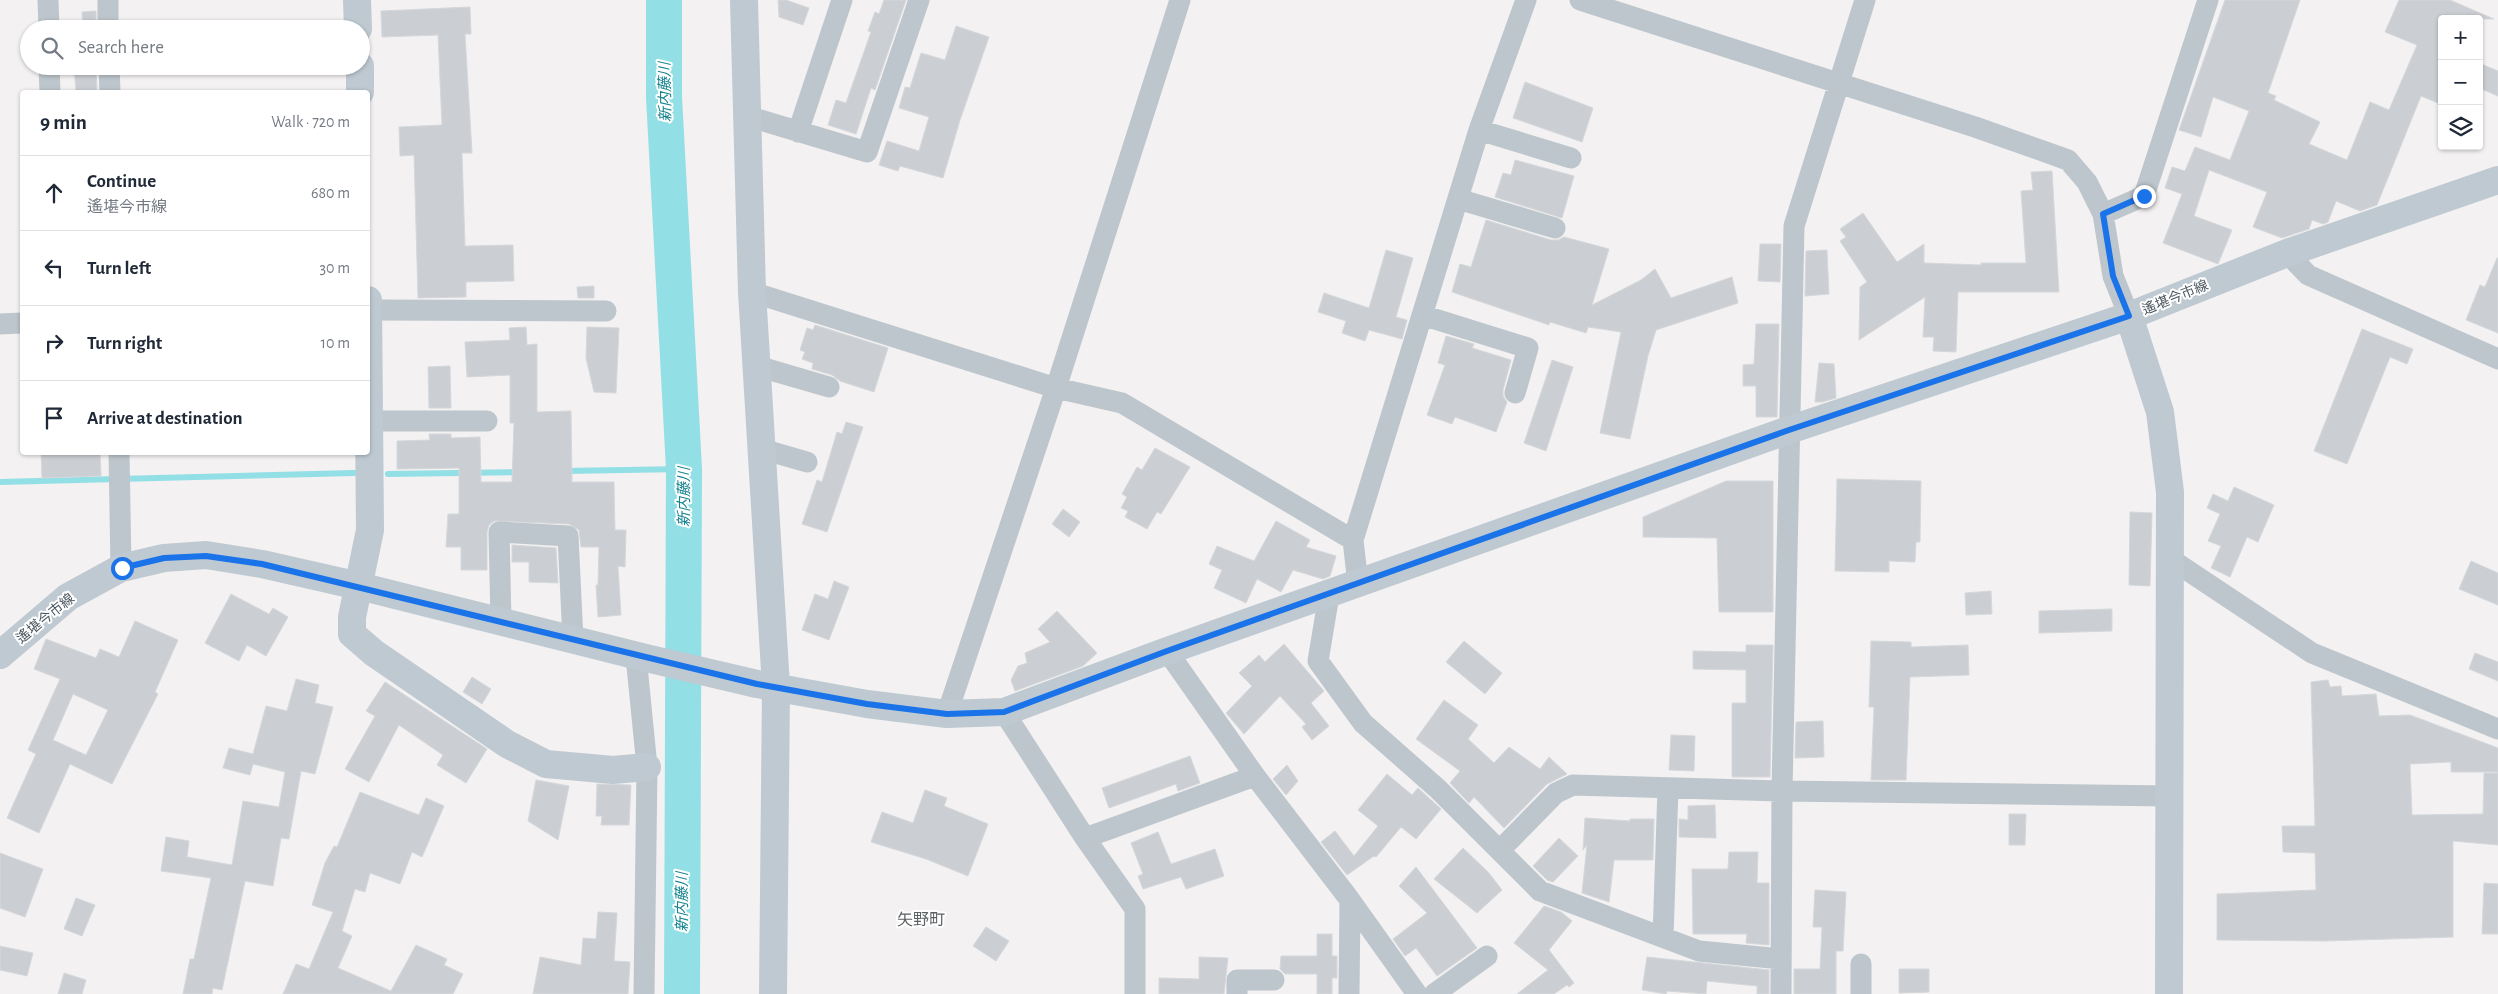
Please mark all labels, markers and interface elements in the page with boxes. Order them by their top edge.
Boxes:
map controls [2438,15,2483,150]
button: + [2438,15,2483,60]
search box [20,20,370,75]
icon: search [38,34,66,62]
text: Search here [78,38,164,57]
water label: 新内藤川 [656,60,674,122]
button: − [2438,60,2483,105]
button: layers [2438,105,2483,150]
text: 9 min [40,112,87,133]
text: Walk · 720 m [271,114,350,130]
text: Continue [87,172,156,191]
icon: ahead [40,179,68,207]
text: 680 m [311,185,350,201]
route end [2133,185,2156,208]
text: 遙堪今市線 [87,199,167,215]
icon: left [40,254,68,282]
text: Turn left [87,259,151,278]
text: 30 m [320,260,350,276]
street label: 遙堪今市線 [2140,277,2210,318]
icon: right [40,329,68,357]
text: Turn right [87,334,162,353]
text: 10 m [321,335,350,351]
icon: arrive [40,404,68,432]
text: Arrive at destination [87,409,243,428]
water label: 新内藤川 [676,465,692,527]
route start [111,557,134,580]
street label: 遙堪今市線 [13,591,77,646]
water label: 新内藤川 [674,870,690,932]
district label: 矢野町 [897,911,945,928]

